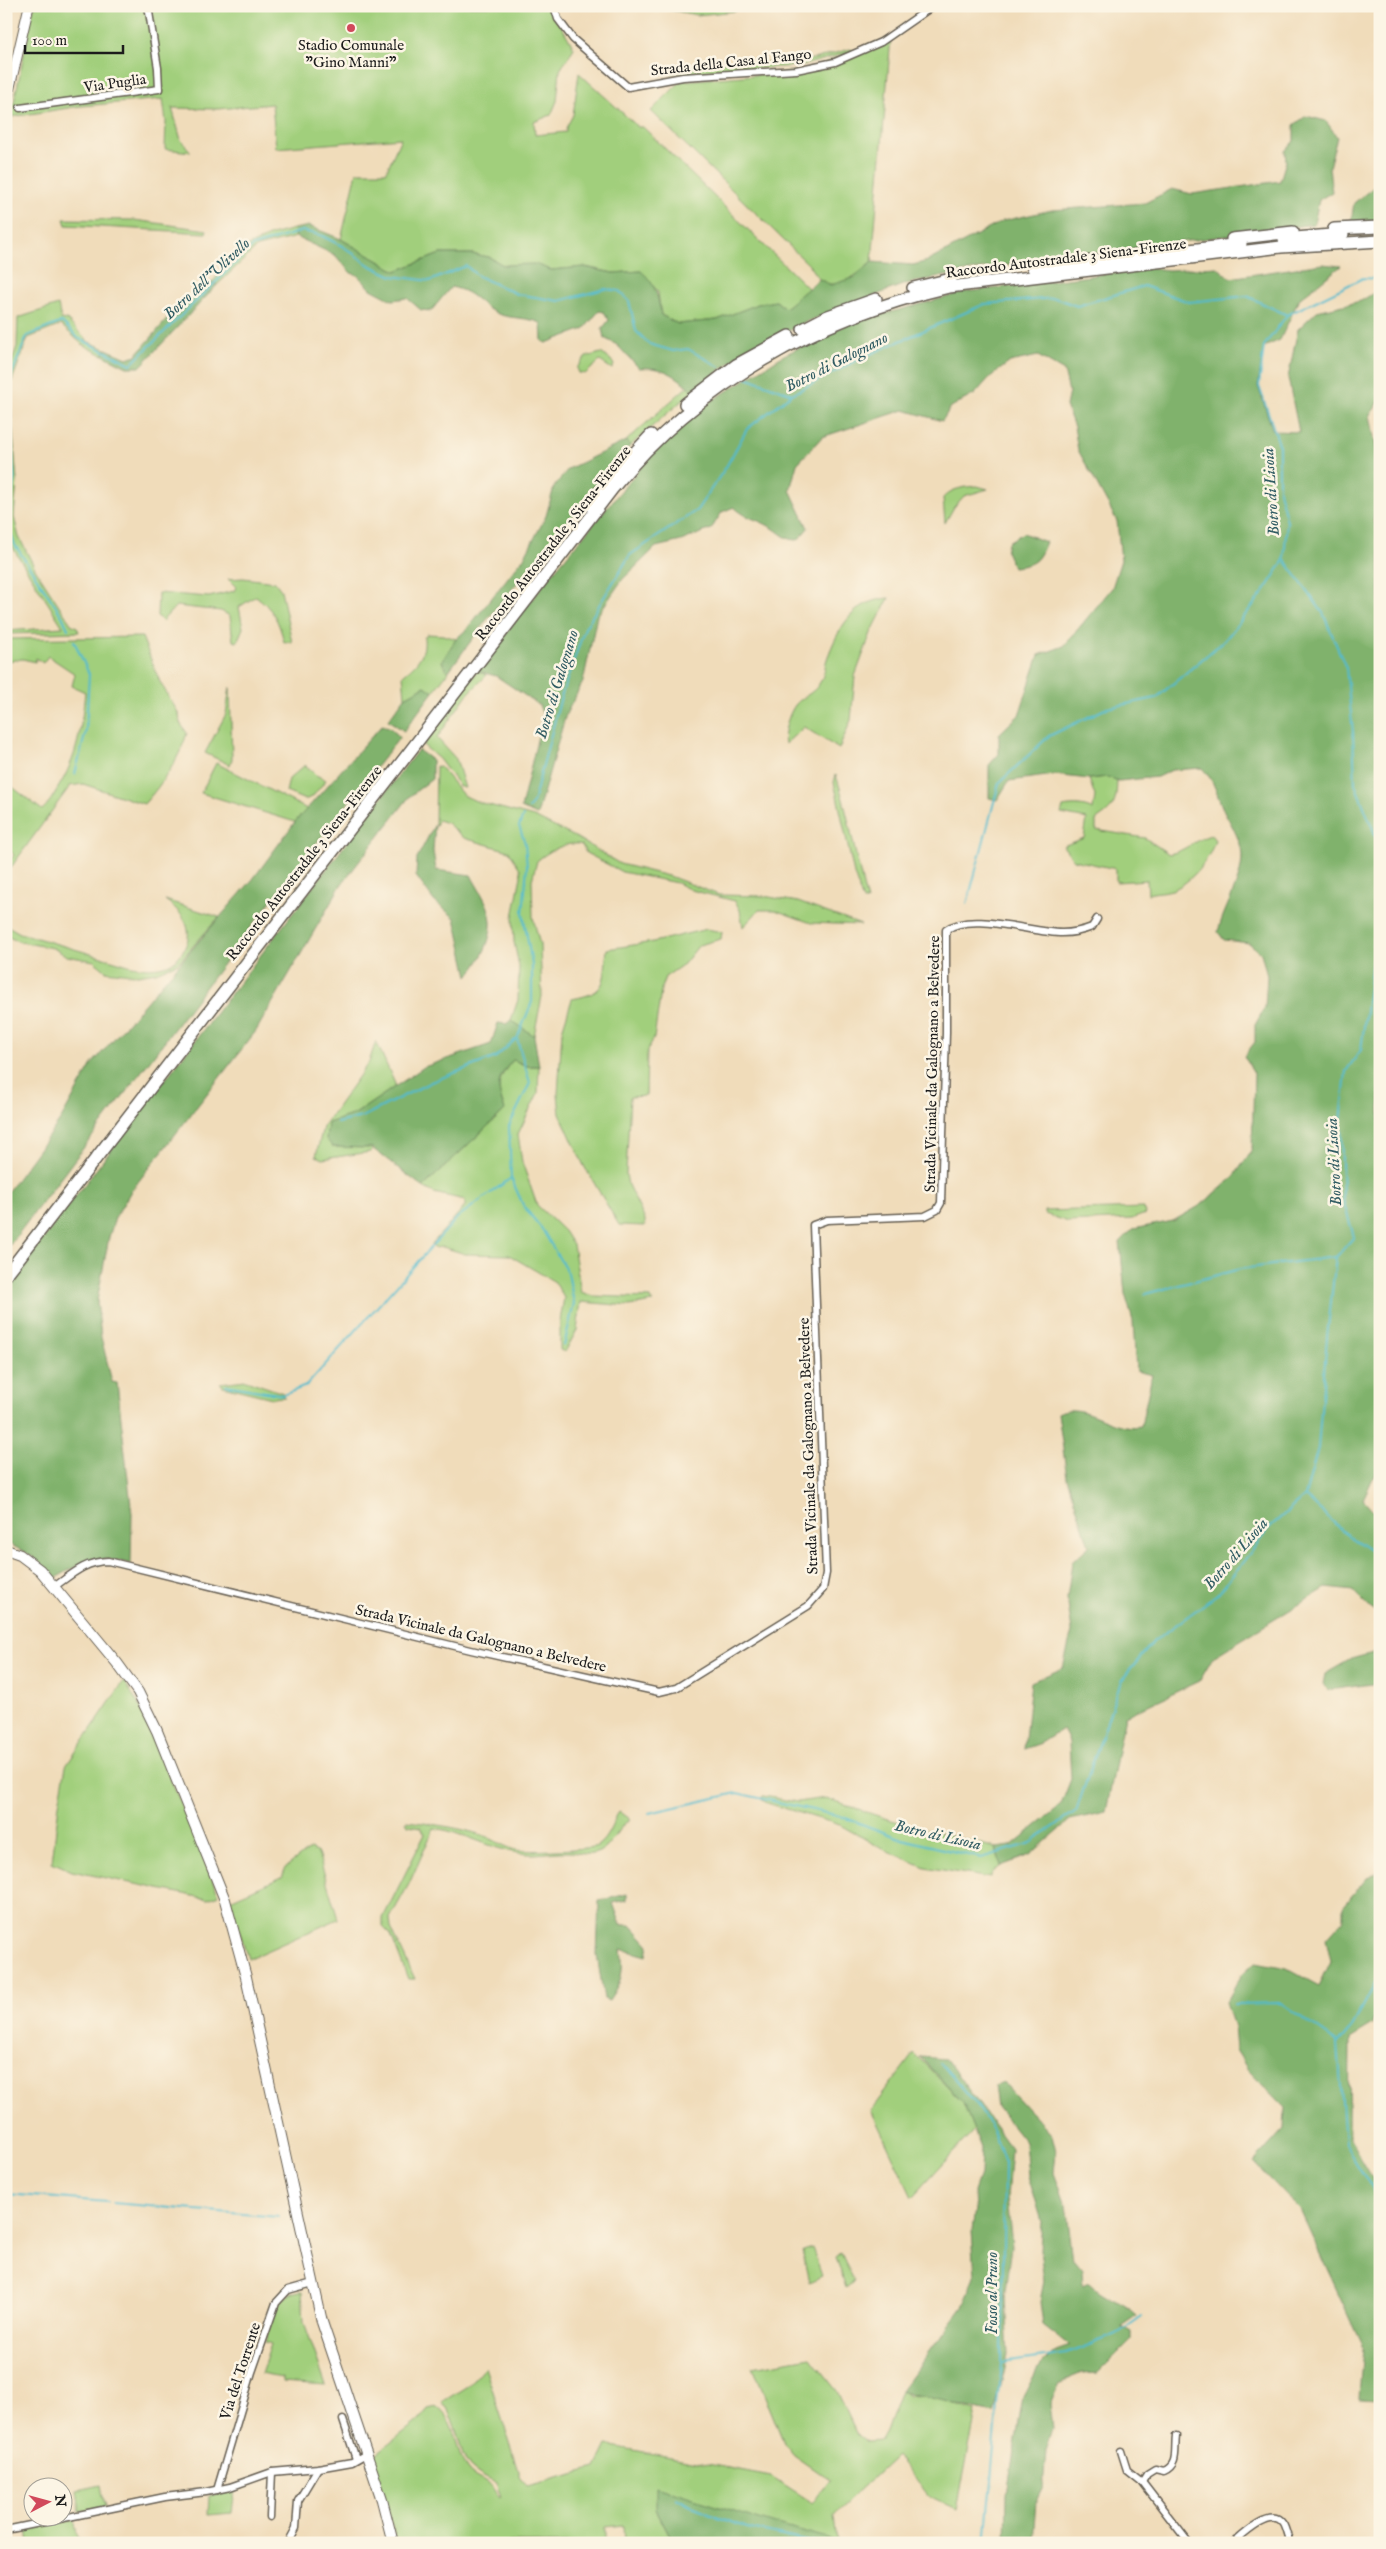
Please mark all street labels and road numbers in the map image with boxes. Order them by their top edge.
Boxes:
street label: Strada della Casa al Fango [650,45,812,80]
street label: Via Puglia [82,70,148,97]
street label: Raccordo Autostradale 3 Siena-Firenze [945,234,1188,283]
street label: Raccordo Autostradale 3 Siena-Firenze [471,442,636,645]
street label: Raccordo Autostradale 3 Siena-Firenze [222,762,387,965]
street label: Strada Vicinale da Galognano a Belvedere [921,935,944,1193]
street label: Strada Vicinale da Galognano a Belvedere [795,1317,822,1575]
street label: Strada Vicinale da Galognano a Belvedere [354,1600,608,1677]
street label: Via del Torrente [215,2320,265,2423]

